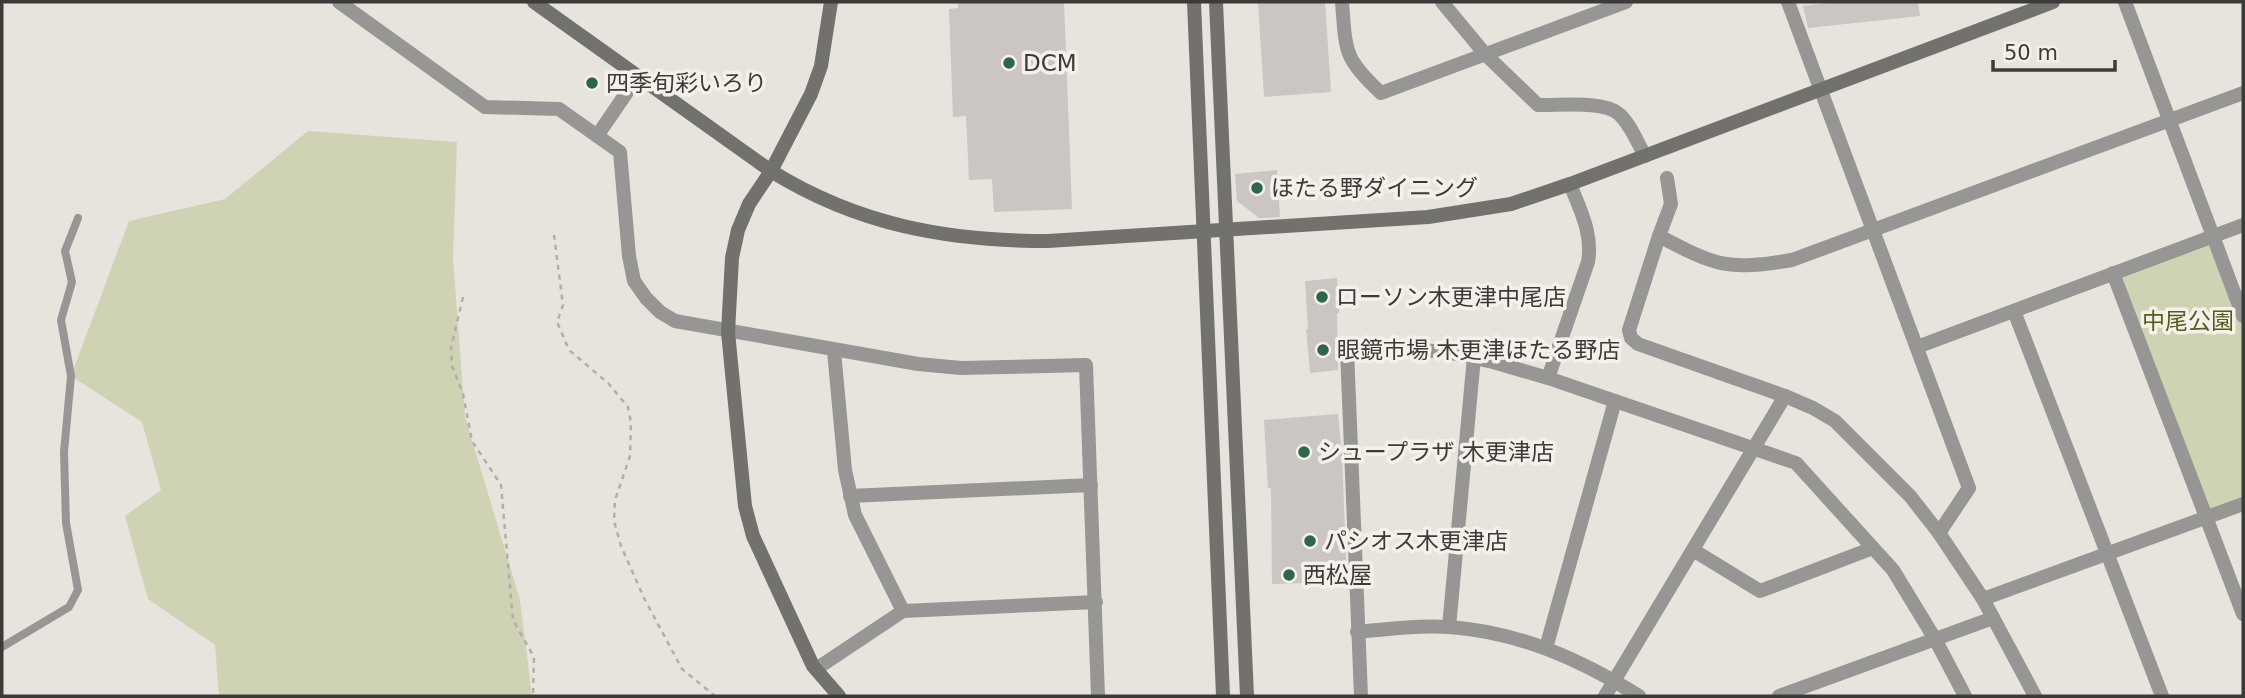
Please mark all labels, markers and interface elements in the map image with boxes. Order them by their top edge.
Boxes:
scale bar [1993,28,2116,72]
text: 50 m [2004,41,2058,65]
place label: DCM [1023,50,1077,76]
marker: DCM [1001,55,1017,71]
place label: 四季旬彩いろり [606,70,767,96]
marker: 四季旬彩いろり [584,75,600,91]
place label: ほたる野ダイニング [1271,175,1478,201]
marker: ほたる野ダイニング [1249,180,1265,196]
place label: ローソン木更津中尾店 [1336,284,1566,310]
marker: ローソン木更津中尾店 [1314,289,1330,305]
park label: 中尾公園 [2142,308,2234,334]
place label: 眼鏡市場 木更津ほたる野店 [1337,337,1620,363]
marker: 眼鏡市場 木更津ほたる野店 [1315,342,1331,358]
place label: シュープラザ 木更津店 [1318,439,1554,465]
marker: シュープラザ 木更津店 [1296,444,1312,460]
place label: パシオス木更津店 [1324,528,1508,554]
marker: パシオス木更津店 [1302,533,1318,549]
place label: 西松屋 [1303,562,1372,588]
marker: 西松屋 [1281,567,1297,583]

